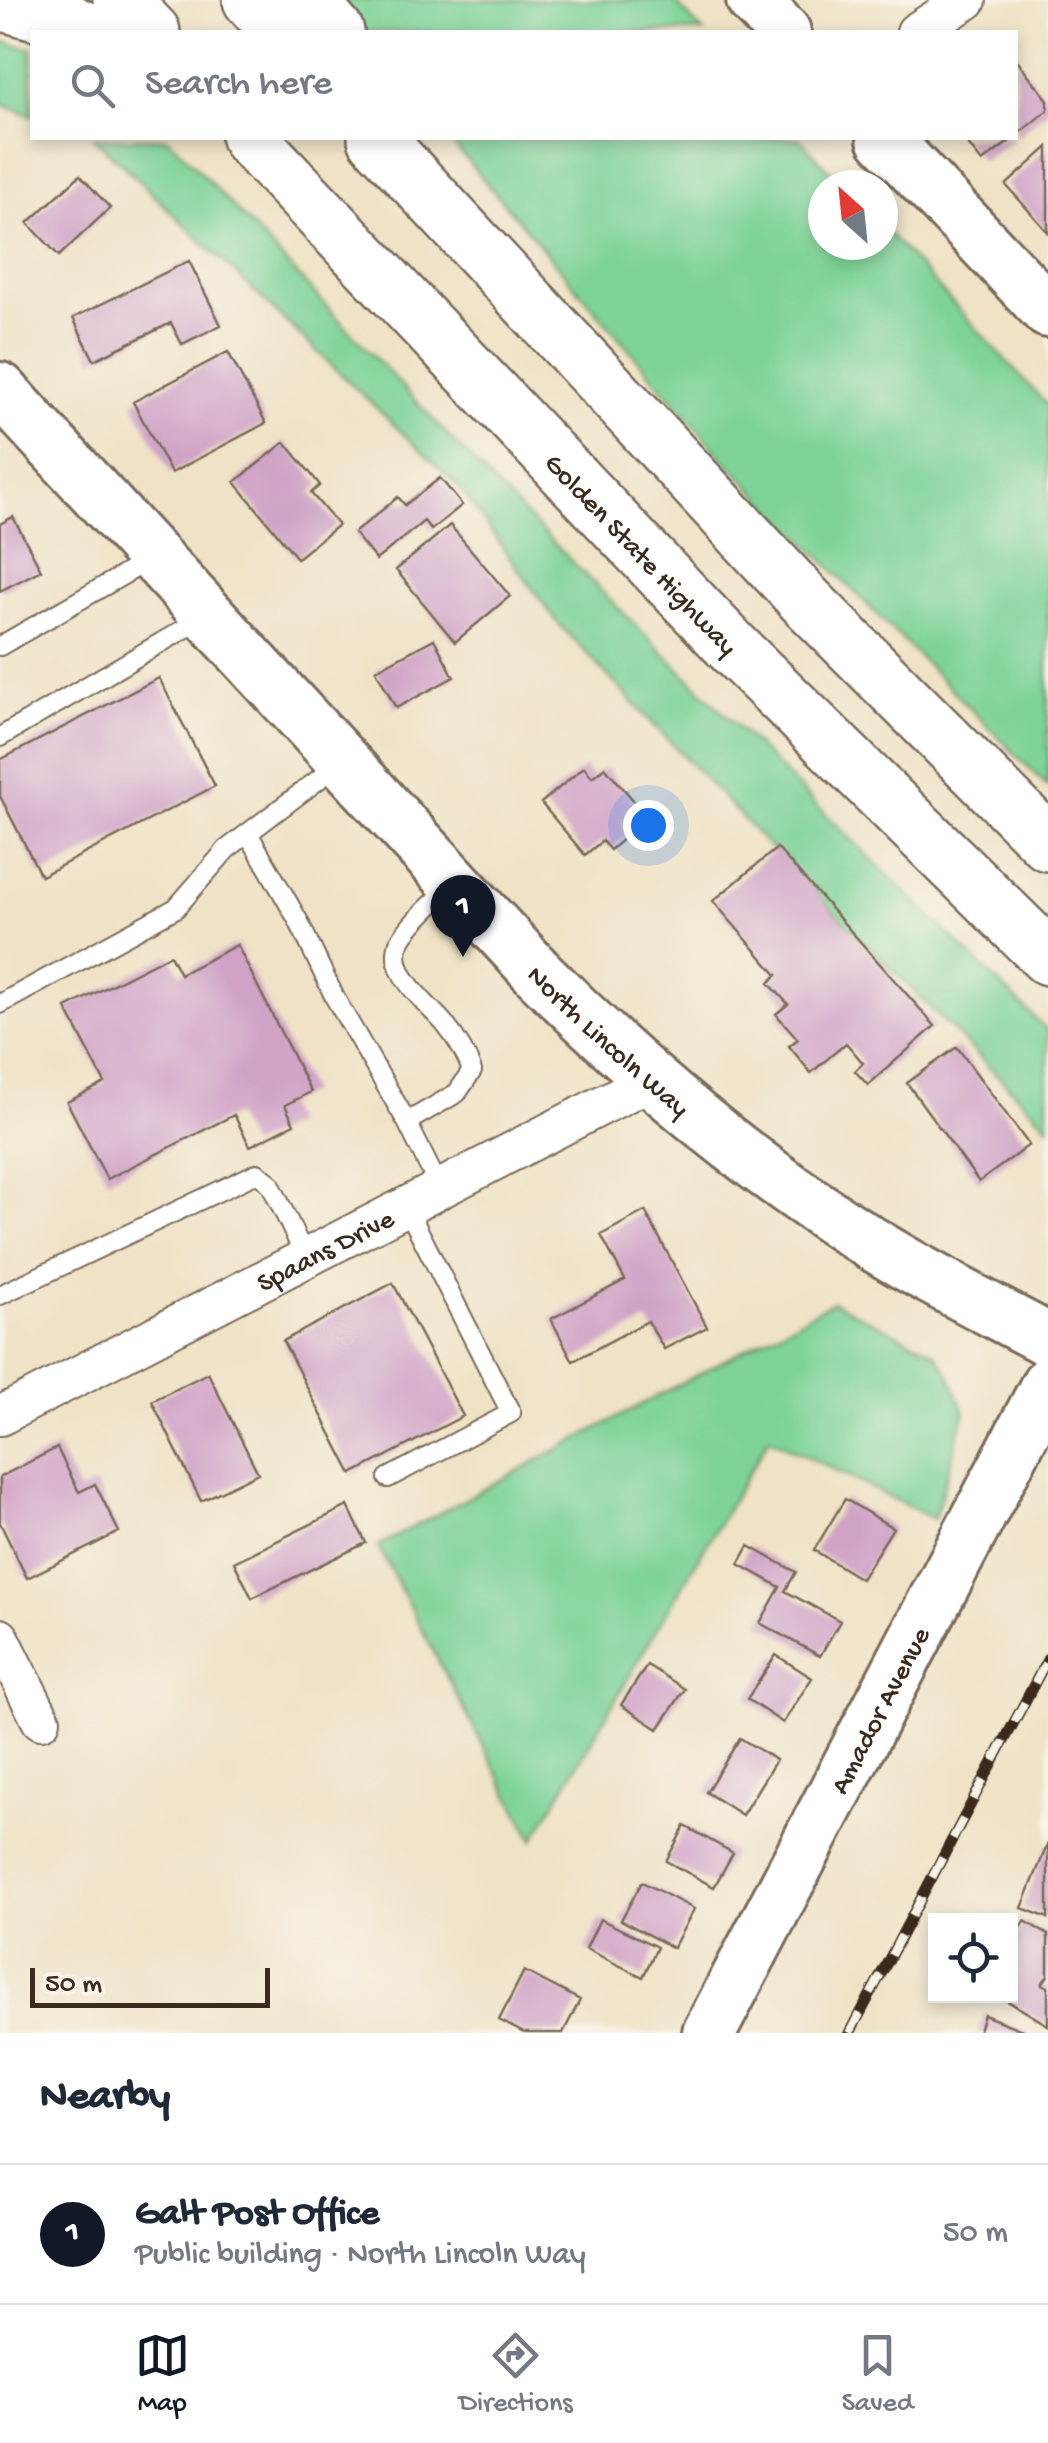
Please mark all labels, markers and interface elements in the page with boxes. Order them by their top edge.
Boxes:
search box [30,30,1018,140]
icon: search [65,58,120,113]
text: Search here [145,63,332,107]
north arrow [808,170,898,260]
street label: Golden State Highway [536,448,743,664]
your location [623,800,674,851]
pin: 1 [430,874,496,957]
street label: North Lincoln Way [519,960,695,1126]
street label: Spaans Drive [253,1203,401,1301]
street label: Amador Avenue [825,1622,939,1801]
map controls [928,1913,1018,2003]
button: locate [928,1913,1018,2003]
scale bar [30,1963,270,2008]
text: 50 m [45,1969,102,2002]
text: Nearby [40,2074,170,2123]
text: Galt Post Office [135,2193,379,2237]
text: 1 [66,2215,79,2253]
text: 50 m [943,2215,1008,2253]
text: Public building · North Lincoln Way [135,2237,586,2275]
tab: Map [135,2328,190,2421]
tab: Directions [459,2328,573,2421]
tab: Saved [842,2328,913,2421]

